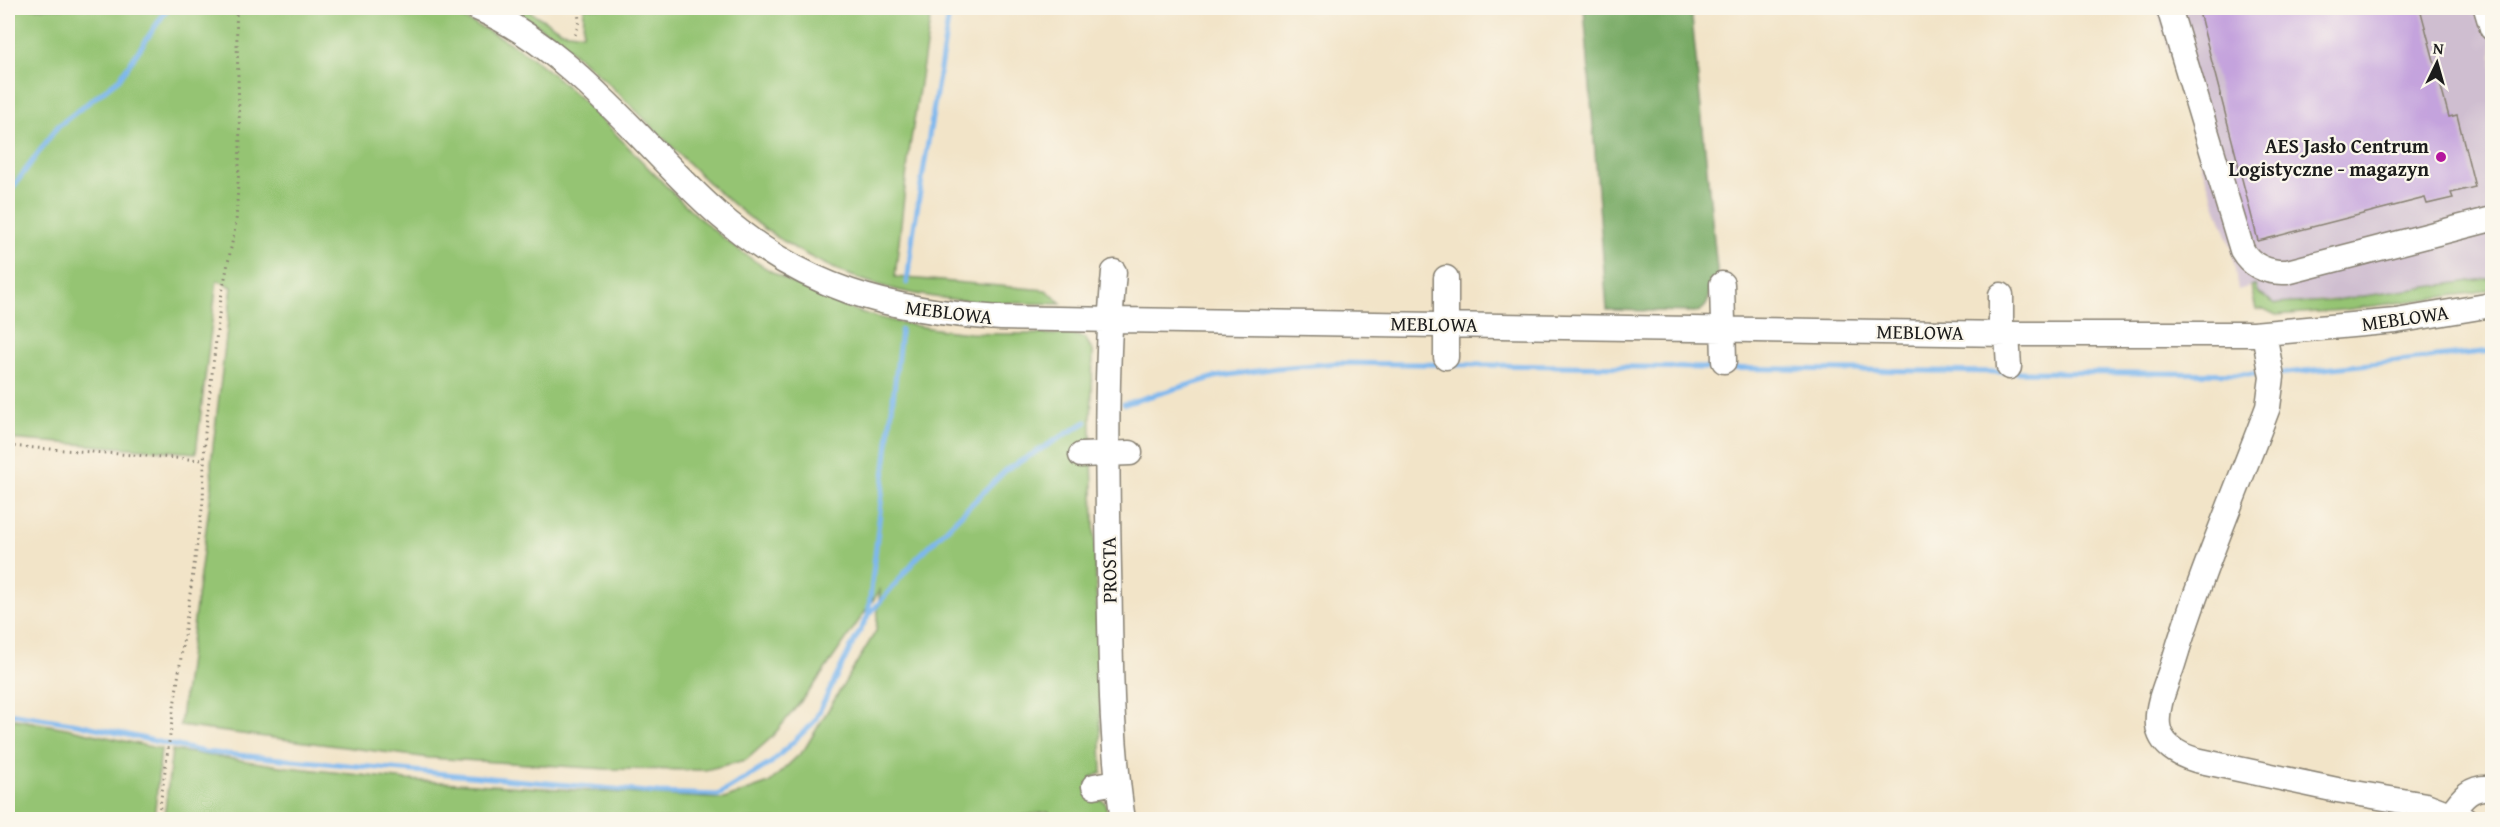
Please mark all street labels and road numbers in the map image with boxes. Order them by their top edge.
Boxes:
street label: MEBLOWA [904,292,994,331]
street label: MEBLOWA [2360,297,2450,338]
street label: MEBLOWA [1390,308,1478,339]
street label: MEBLOWA [1876,316,1964,347]
street label: PROSTA [1093,537,1124,603]

